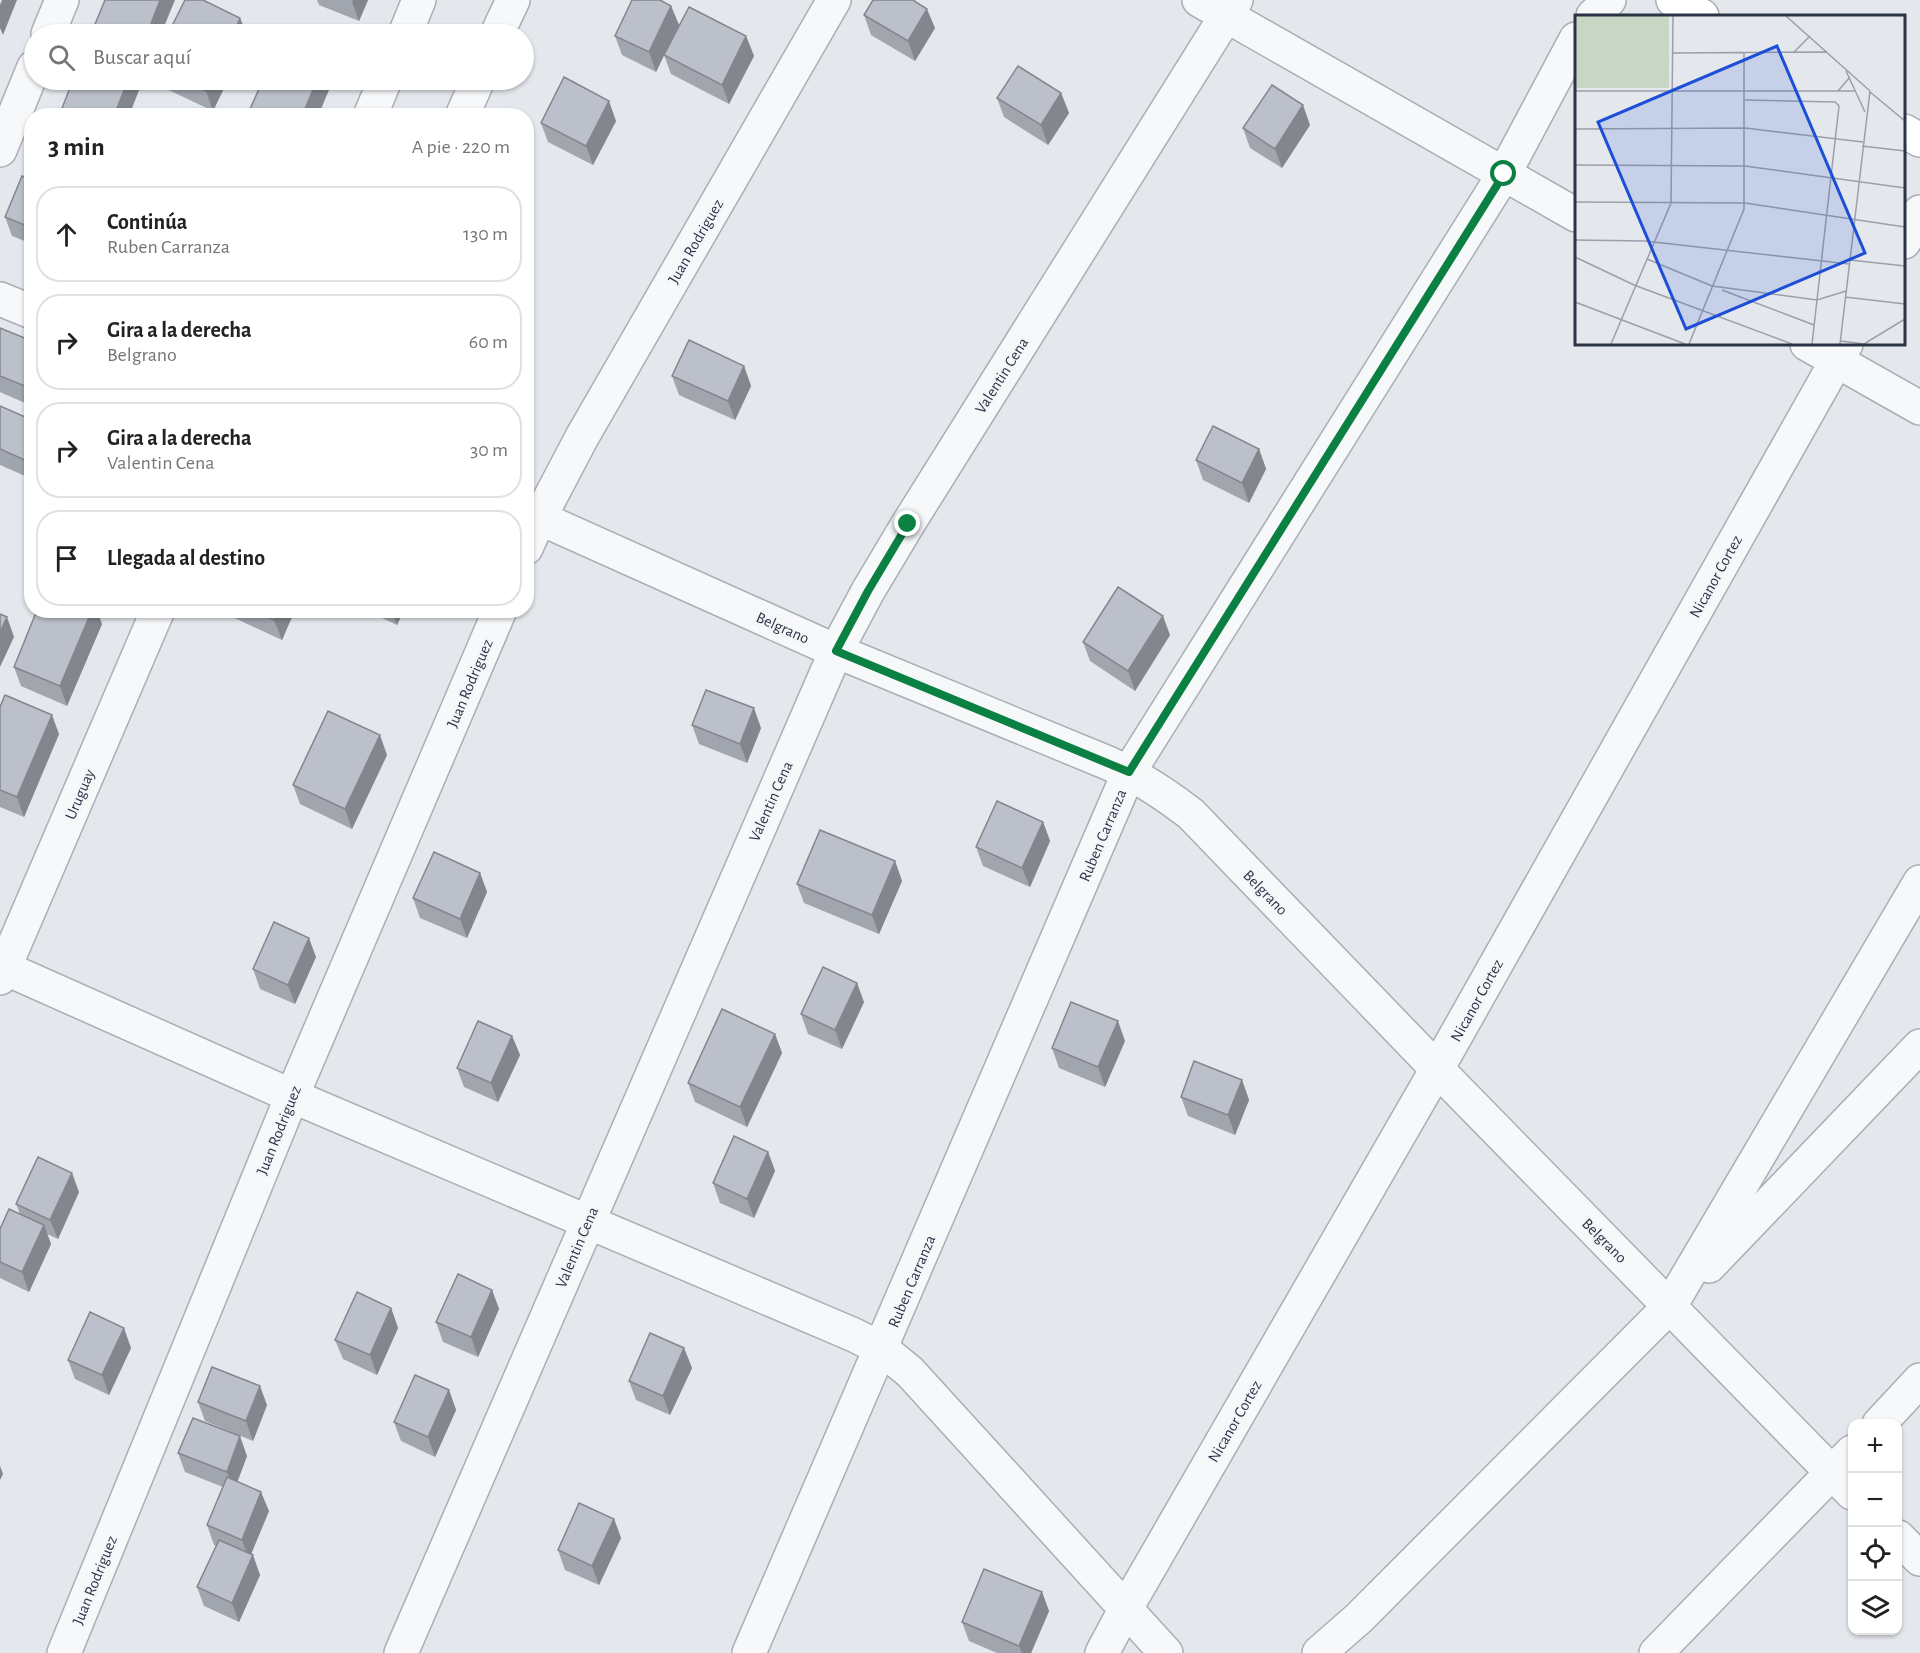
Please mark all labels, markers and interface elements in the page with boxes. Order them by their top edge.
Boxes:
inset map [1575,15,1905,345]
search box [24,24,534,90]
icon: search [45,41,78,74]
text: Buscar aquí [93,46,191,68]
text: 3 min [48,134,105,160]
text: A pie · 220 m [412,137,510,157]
route start [1490,160,1516,186]
street label: Juan Rodriguez [665,196,727,286]
text: Continúa [107,211,187,233]
icon: ahead [50,218,83,251]
text: 130 m [463,224,508,244]
text: Ruben Carranza [107,237,230,257]
text: Gira a la derecha [107,319,252,341]
icon: right [50,326,83,359]
text: 60 m [469,332,508,352]
street label: Valentin Cena [972,335,1031,416]
text: Belgrano [107,345,177,365]
text: Gira a la derecha [107,427,252,449]
icon: right [50,434,83,467]
text: 30 m [470,440,508,460]
text: Valentin Cena [107,453,215,473]
route end [894,510,920,536]
street label: Nicanor Cortez [1687,532,1745,620]
icon: arrive [50,542,83,575]
text: Llegada al destino [107,547,265,569]
street label: Belgrano [754,609,812,647]
street label: Juan Rodriguez [444,636,496,730]
street label: Valentin Cena [746,759,796,844]
street label: Uruguay [62,767,99,822]
street label: Ruben Carranza [1076,787,1130,884]
street label: Belgrano [1240,867,1291,918]
street label: Nicanor Cortez [1448,956,1506,1044]
street label: Juan Rodriguez [254,1083,304,1177]
street label: Valentin Cena [553,1205,601,1290]
street label: Belgrano [1579,1215,1630,1266]
street label: Ruben Carranza [885,1233,939,1330]
street label: Nicanor Cortez [1205,1378,1265,1465]
map controls [1848,1419,1902,1635]
button: + [1848,1419,1902,1473]
button: − [1848,1473,1902,1527]
button: locate [1848,1527,1902,1581]
street label: Juan Rodriguez [70,1533,120,1627]
button: layers [1848,1581,1902,1635]

